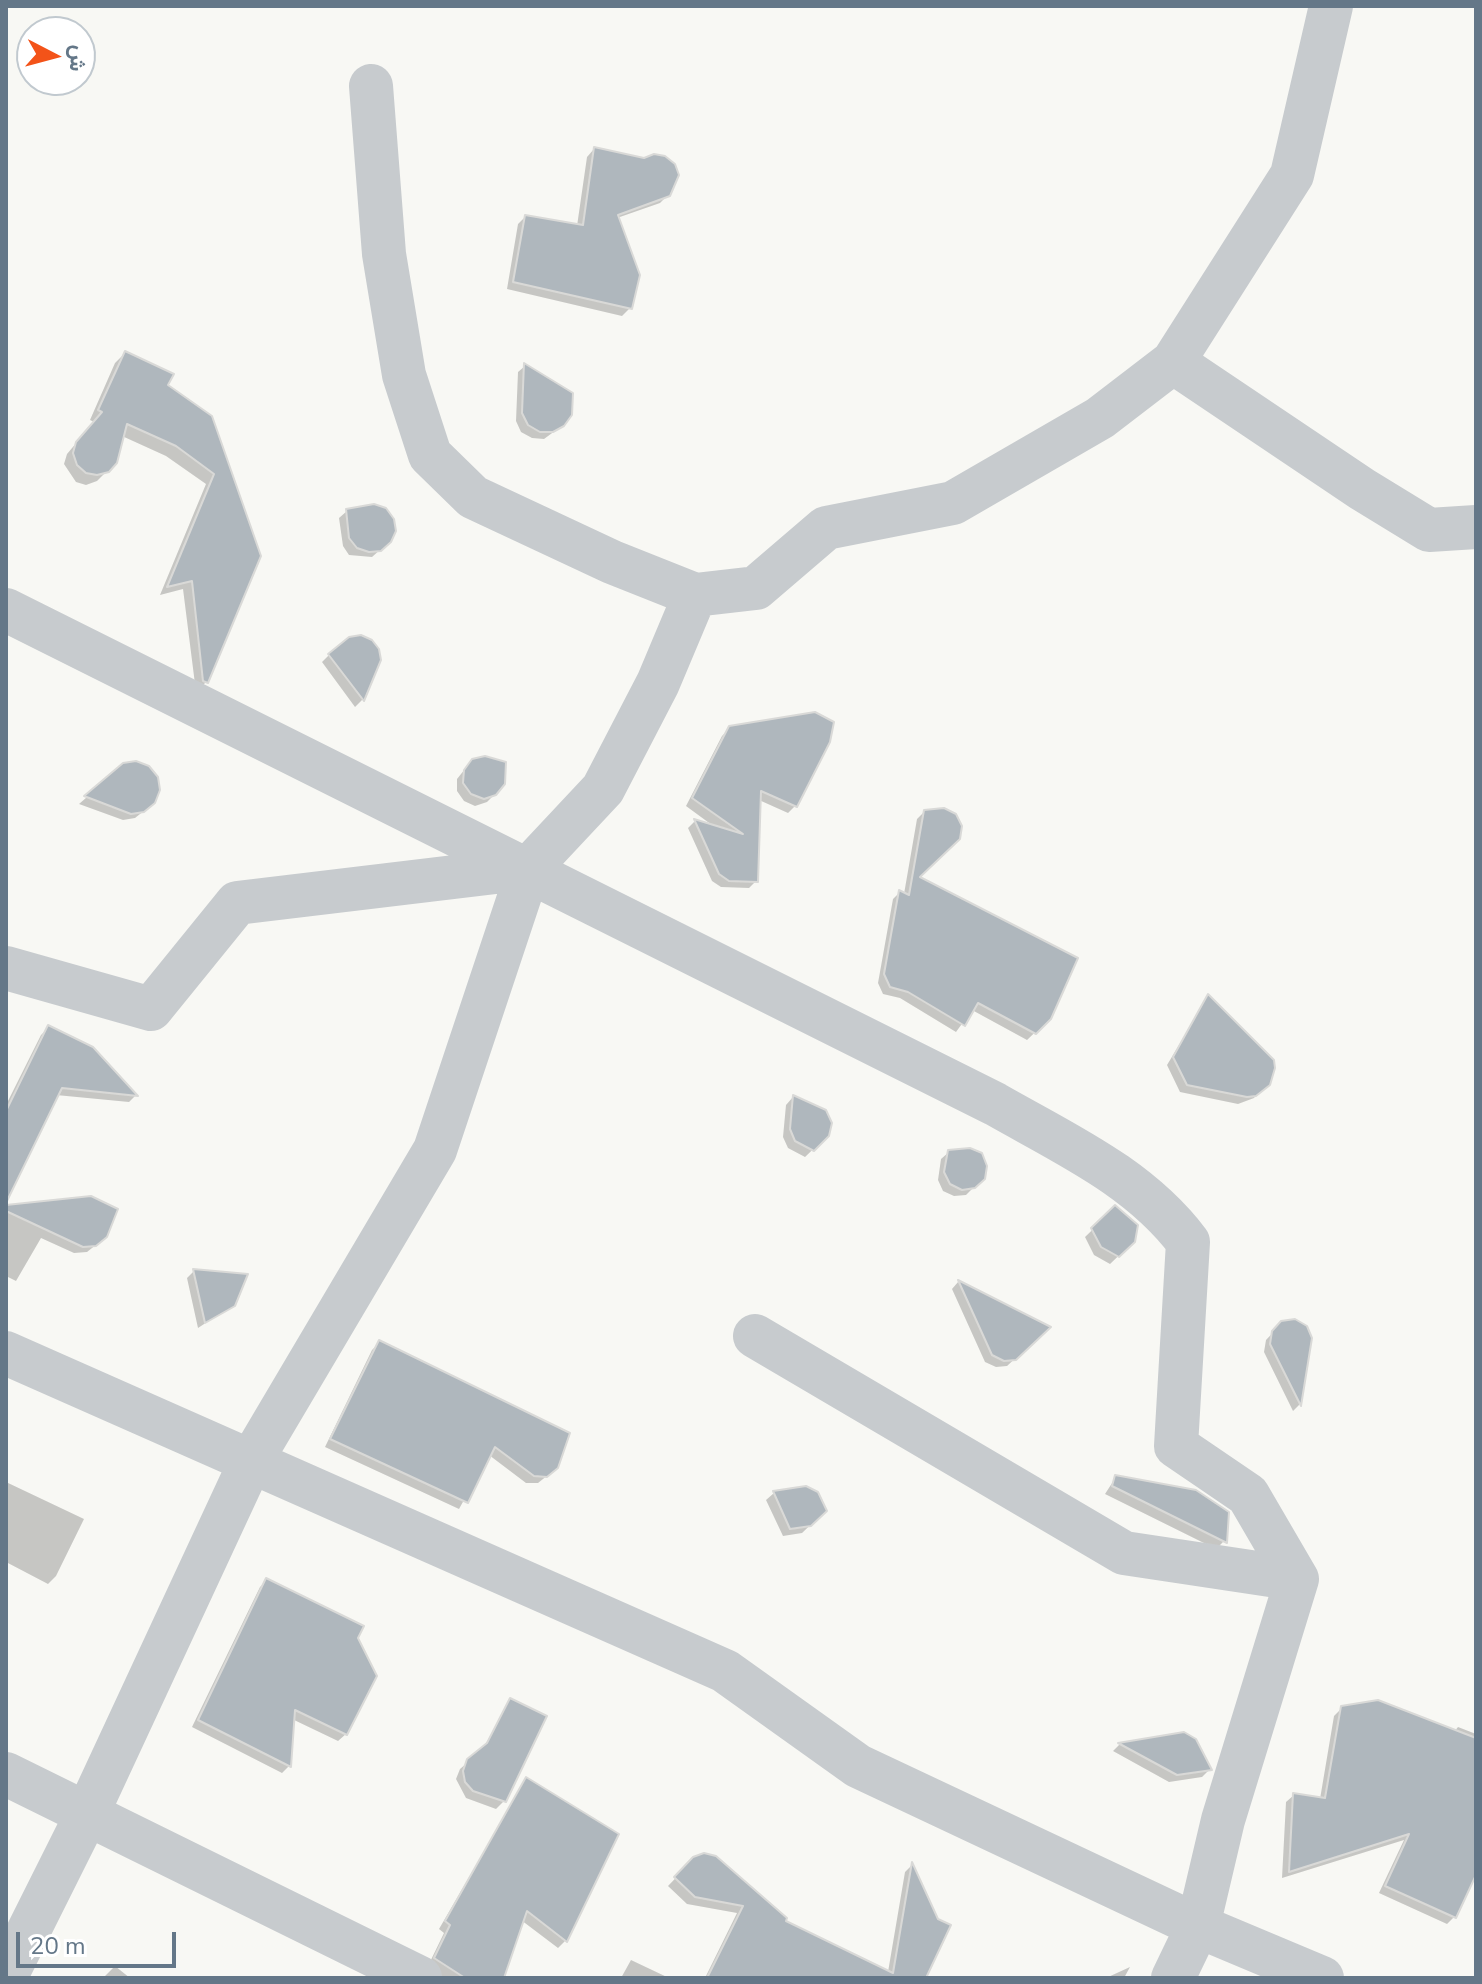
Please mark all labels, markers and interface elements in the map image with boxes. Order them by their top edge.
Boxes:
north arrow [16,16,96,96]
text: ش [62,44,94,73]
scale bar [20,1916,180,1966]
text: 20 m [30,1930,86,1962]

